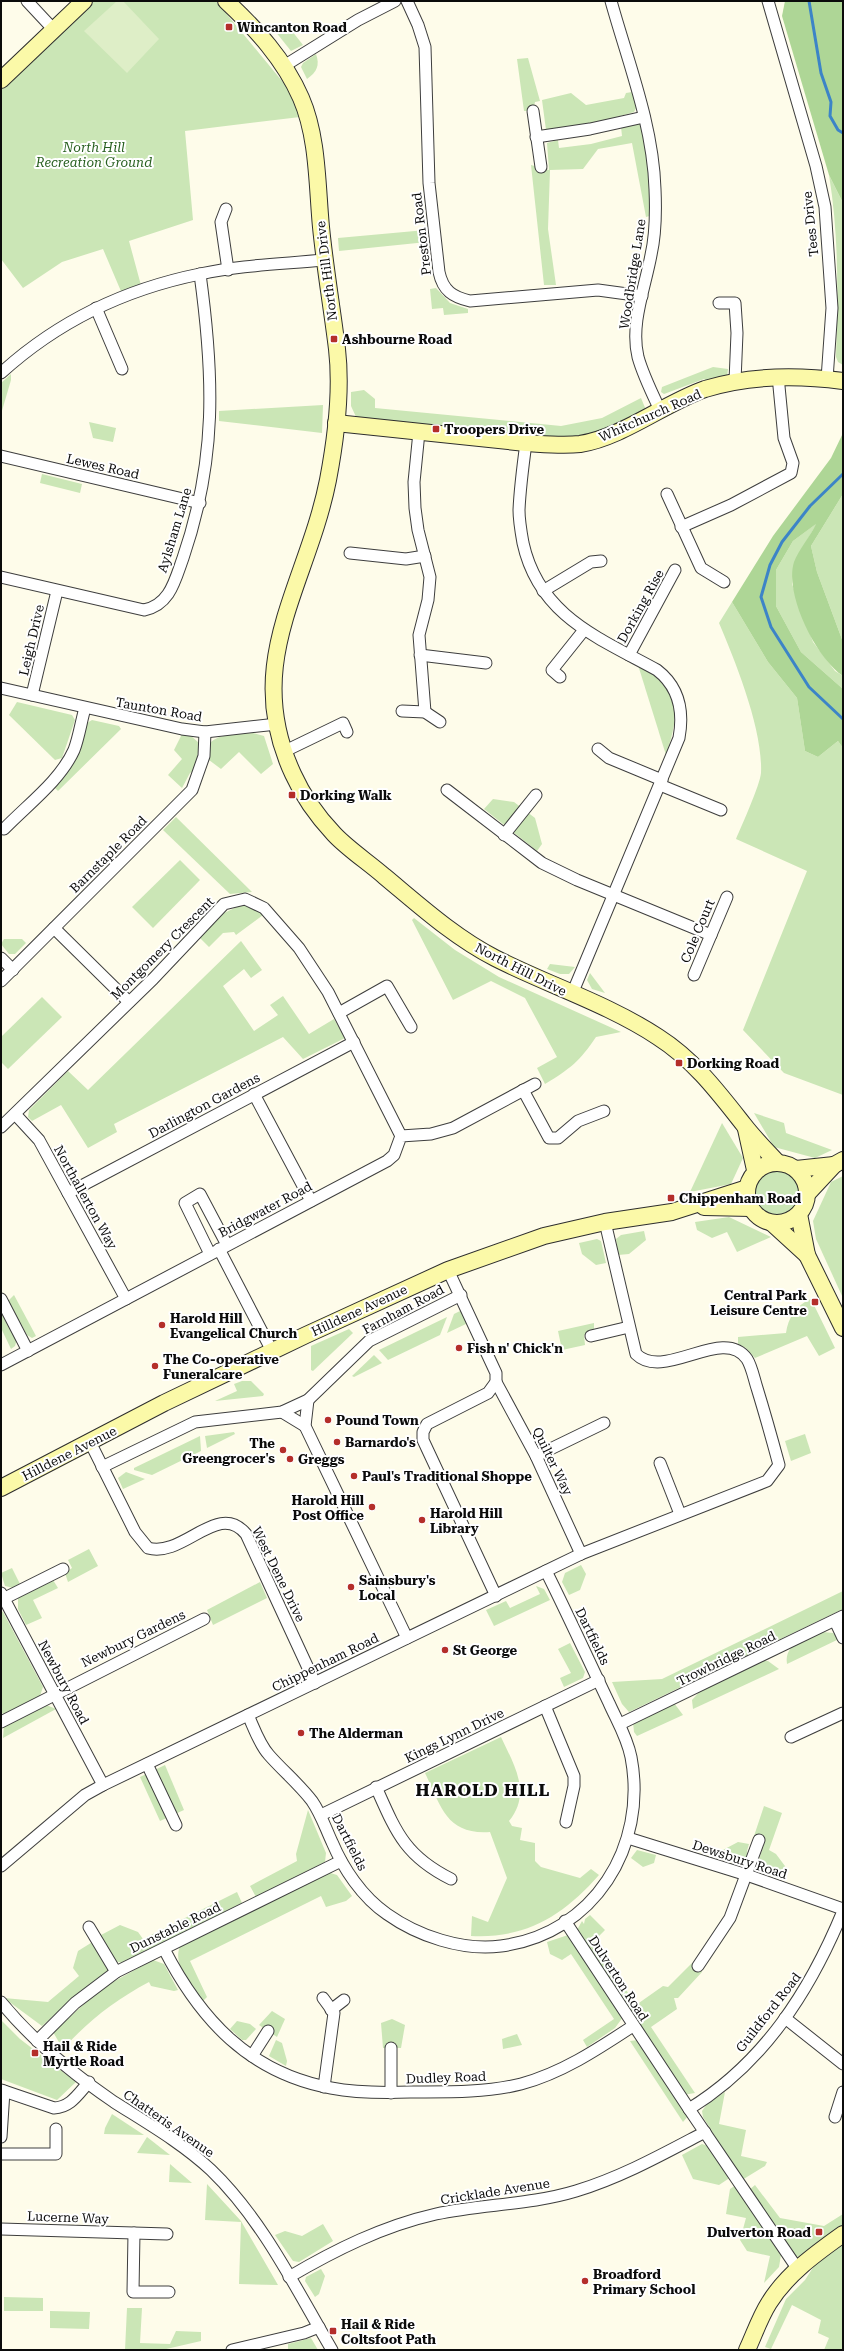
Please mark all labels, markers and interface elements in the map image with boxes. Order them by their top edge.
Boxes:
place label: Wincanton Road [237,20,347,35]
marker: Wincanton Road [224,22,234,32]
park label: North Hill Recreation Ground [35,140,152,170]
street label: Preston Road [409,191,434,276]
street label: Tees Drive [800,191,821,257]
street label: Woodbridge Lane [616,218,649,330]
street label: North Hill Drive [313,220,340,322]
place label: Ashbourne Road [342,332,453,347]
marker: Ashbourne Road [329,334,339,344]
street label: Whitchurch Road [597,386,704,445]
place label: Troopers Drive [444,422,545,437]
marker: Troopers Drive [431,424,441,434]
street label: Lewes Road [65,451,141,482]
street label: Aylsham Lane [154,486,195,574]
street label: Dorking Rise [614,567,667,645]
street label: Leigh Drive [16,603,47,677]
street label: Taunton Road [114,694,204,725]
place label: Dorking Walk [300,788,392,803]
marker: Dorking Walk [287,790,297,800]
street label: Barnstaple Road [67,812,150,896]
street label: Montgomery Crescent [108,894,217,1003]
street label: Cole Court [677,897,718,965]
street label: North Hill Drive [473,940,569,999]
place label: Dorking Road [687,1056,779,1071]
marker: Dorking Road [674,1058,684,1068]
street label: Darlington Gardens [146,1070,262,1141]
street label: Northallerton Way [51,1143,120,1252]
street label: Bridgwater Road [216,1178,315,1240]
place label: Chippenham Road [679,1191,801,1206]
marker: Chippenham Road [666,1193,676,1203]
street label: Farnham Road [360,1281,447,1337]
street label: Hilldene Avenue [309,1282,409,1339]
place label: Central Park Leisure Centre [710,1288,807,1318]
marker: Central Park Leisure Centre [810,1297,820,1307]
place label: Harold Hill Evangelical Church [170,1311,298,1341]
marker: Harold Hill Evangelical Church [157,1320,167,1330]
place label: Fish n' Chick'n [467,1341,563,1356]
marker: Fish n' Chick'n [454,1343,464,1353]
place label: The Co-operative Funeralcare [163,1352,279,1382]
marker: The Co-operative Funeralcare [150,1361,160,1371]
place label: Pound Town [336,1413,419,1428]
marker: Pound Town [323,1415,333,1425]
street label: Hilldene Avenue [20,1423,119,1484]
street label: Quilter Way [530,1425,576,1498]
place label: Barnardo's [345,1435,416,1450]
place label: The Greengrocer's [182,1436,275,1466]
marker: Barnardo's [332,1437,342,1447]
marker: The Greengrocer's [278,1445,288,1455]
place label: Greggs [298,1452,345,1467]
marker: Greggs [285,1454,295,1464]
place label: Paul's Traditional Shoppe [362,1469,532,1484]
marker: Paul's Traditional Shoppe [349,1471,359,1481]
place label: Harold Hill Post Office [292,1493,365,1523]
marker: Harold Hill Post Office [367,1502,377,1512]
place label: Harold Hill Library [430,1506,503,1536]
marker: Harold Hill Library [417,1515,427,1525]
street label: West Dene Drive [249,1524,308,1624]
place label: Sainsbury's Local [359,1573,436,1603]
marker: Sainsbury's Local [346,1582,356,1592]
street label: Dartfields [572,1605,613,1667]
street label: Newbury Gardens [79,1607,188,1670]
street label: Trowbridge Road [674,1628,779,1689]
street label: Chippenham Road [269,1630,382,1695]
street label: Newbury Road [35,1638,92,1727]
place label: St George [453,1643,518,1658]
marker: St George [440,1645,450,1655]
street label: Kings Lynn Drive [402,1705,506,1766]
place label: The Alderman [309,1726,403,1741]
marker: The Alderman [296,1728,306,1738]
district label: HAROLD HILL [416,1780,550,1800]
street label: Dartfields [329,1811,370,1873]
street label: Dewsbury Road [690,1837,790,1882]
street label: Dunstable Road [127,1899,224,1956]
street label: Dulverton Road [585,1933,652,2024]
street label: Guildford Road [733,1969,805,2055]
place label: Hail & Ride Myrtle Road [43,2039,124,2069]
marker: Hail & Ride Myrtle Road [30,2048,40,2058]
street label: Dudley Road [406,2069,487,2086]
street label: Chatteris Avenue [121,2087,217,2160]
street label: Cricklade Avenue [439,2175,551,2208]
street label: Lucerne Way [27,2209,109,2226]
place label: Dulverton Road [707,2225,811,2240]
marker: Dulverton Road [814,2227,824,2237]
place label: Broadford Primary School [593,2267,696,2297]
marker: Broadford Primary School [580,2276,590,2286]
place label: Hail & Ride Coltsfoot Path [341,2317,436,2347]
marker: Hail & Ride Coltsfoot Path [328,2326,338,2336]

